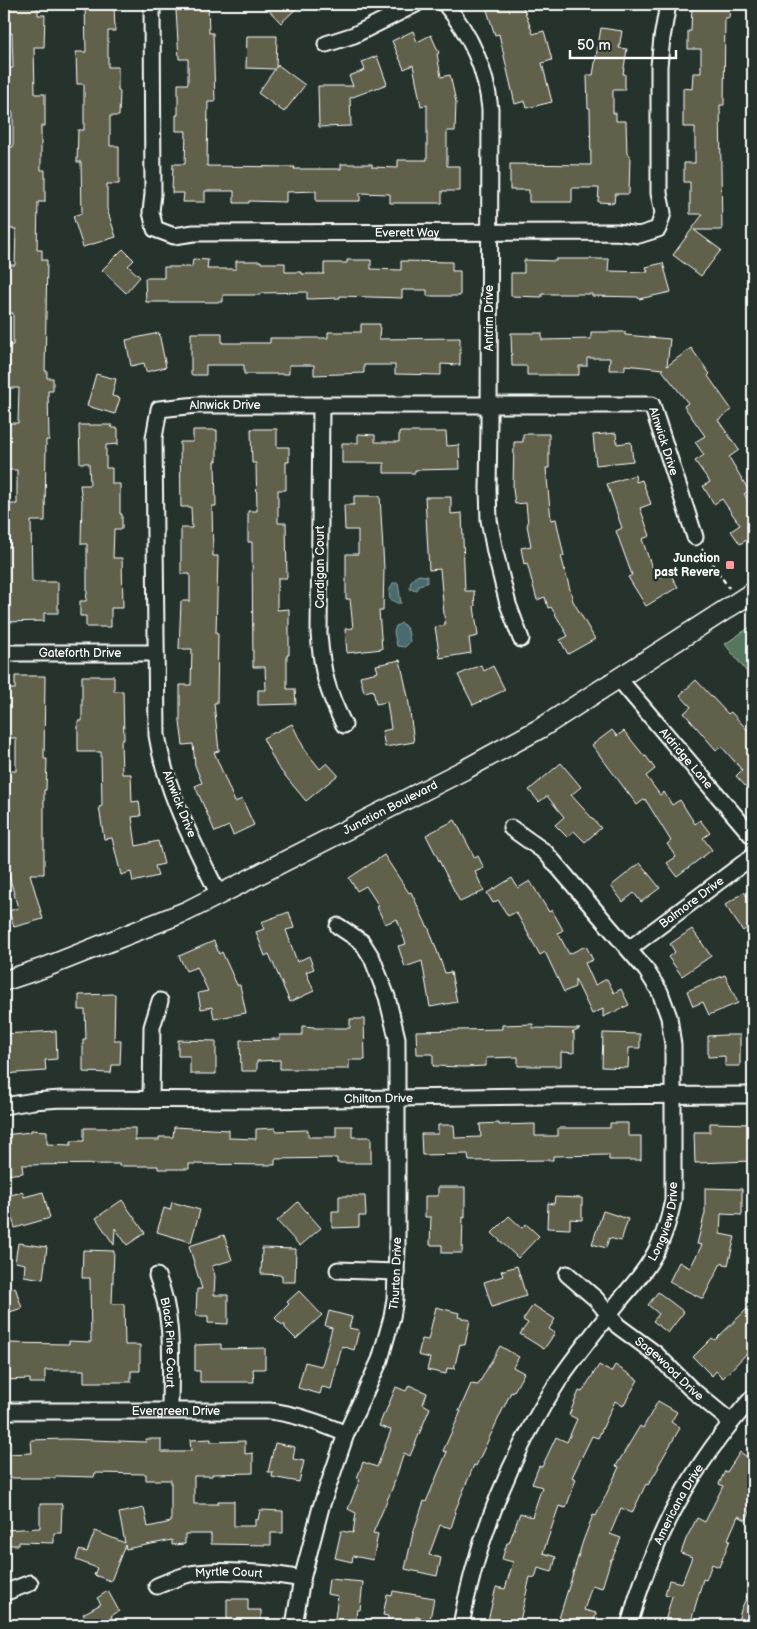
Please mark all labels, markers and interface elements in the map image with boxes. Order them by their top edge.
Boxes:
scale bar [570,28,676,60]
text: 50 m [577,36,611,55]
street label: Everett Way [375,225,440,240]
street label: Antrim Drive [482,285,497,351]
street label: Alnwick Drive [189,398,261,413]
street label: Alnwick Drive [646,405,682,477]
street label: Cardigan Court [313,525,328,608]
place label: Junction past Revere [654,551,720,580]
marker: Junction past Revere [724,559,736,571]
street label: Gateforth Drive [39,646,121,661]
street label: Aldridge Lane [656,725,716,792]
street label: Alnwick Drive [159,768,199,840]
street label: Junction Boulevard [340,777,440,838]
street label: Balmore Drive [656,873,727,931]
street label: Chilton Drive [344,1090,413,1106]
street label: Longview Drive [645,1182,681,1264]
street label: Thurton Drive [386,1237,405,1311]
street label: Black Pine Court [157,1296,178,1388]
street label: Sagewood Drive [632,1333,707,1404]
street label: Evergreen Drive [132,1404,220,1419]
street label: Americana Drive [651,1461,707,1547]
street label: Myrtle Court [194,1564,263,1581]

